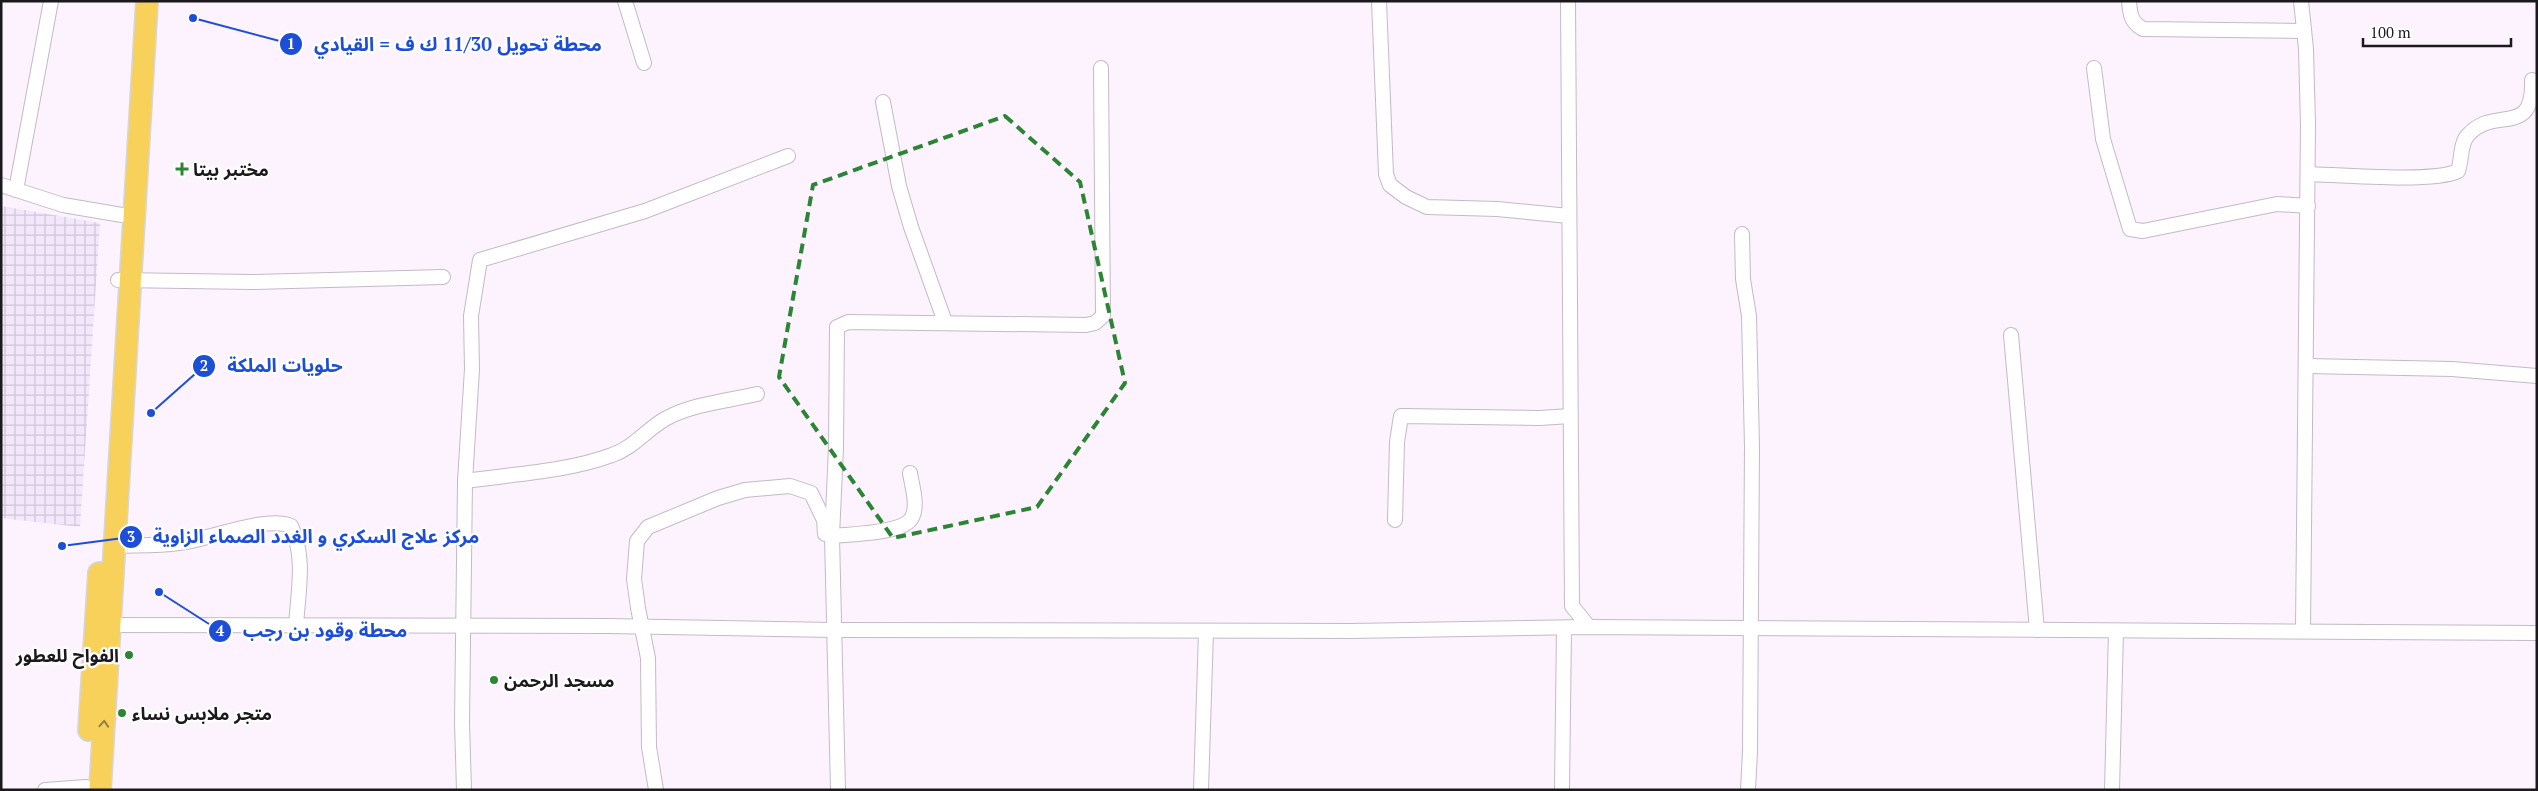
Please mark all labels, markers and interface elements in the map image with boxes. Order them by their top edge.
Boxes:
scale bar [2363,15,2510,47]
text: 100 m [2370,22,2411,42]
callout: محطة تحويل 11/30 ك ف = القيادي [279,27,612,61]
text: محطة تحويل 11/30 ك ف = القيادي [314,31,602,59]
text: 1 [287,33,295,53]
place label: مختبر بيتا [193,157,269,181]
marker: مختبر بيتا [175,162,189,176]
callout: حلويات الملكة [192,349,352,383]
text: حلويات الملكة [227,352,343,377]
text: 2 [200,355,208,375]
callout: مركز علاج السكري و الغدد الصماء الزاوية [118,520,490,554]
text: مركز علاج السكري و الغدد الصماء الزاوية [153,523,479,551]
text: 3 [127,526,135,546]
callout: محطة وقود بن رجب [208,614,418,648]
text: محطة وقود بن رجب [243,617,407,642]
text: 4 [216,620,225,640]
place label: الفواح للعطور [15,643,119,669]
marker: الفواح للعطور [123,649,135,661]
place label: مسجد الرحمن [504,668,614,692]
marker: مسجد الرحمن [488,674,500,686]
place label: متجر ملابس نساء [132,701,272,725]
marker: متجر ملابس نساء [116,707,128,719]
one-way arrow [99,719,110,727]

